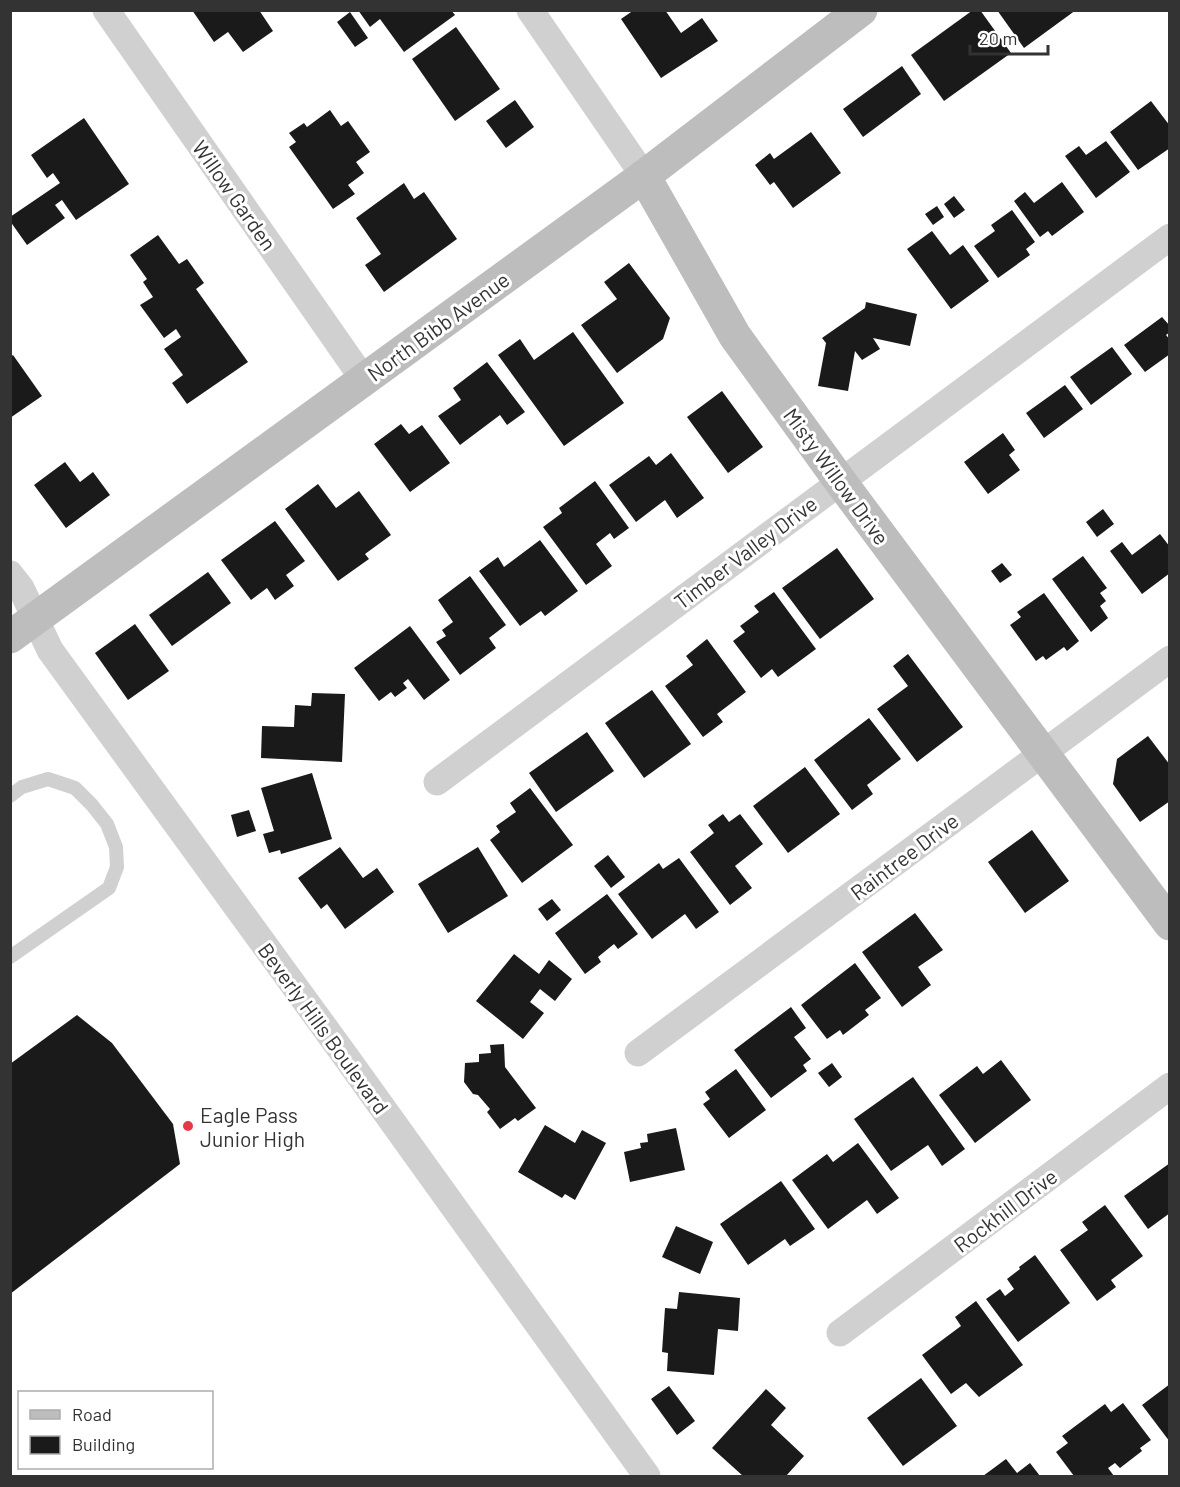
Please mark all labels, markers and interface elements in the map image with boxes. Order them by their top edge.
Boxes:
scale bar [970,18,1048,56]
text: 20 m [979,27,1017,49]
street label: Willow Garden [188,135,282,255]
street label: North Bibb Avenue [362,266,514,386]
street label: Misty Willow Drive [779,403,895,549]
street label: Timber Valley Drive [669,490,821,614]
street label: Raintree Drive [845,807,963,905]
street label: Beverly Hills Boulevard [254,938,394,1118]
place label: Eagle Pass Junior High [200,1102,305,1151]
marker: Eagle Pass Junior High [181,1119,195,1133]
street label: Rockhill Drive [948,1163,1062,1257]
legend [18,1391,213,1469]
text: Road [72,1403,112,1425]
text: Building [72,1433,135,1455]

